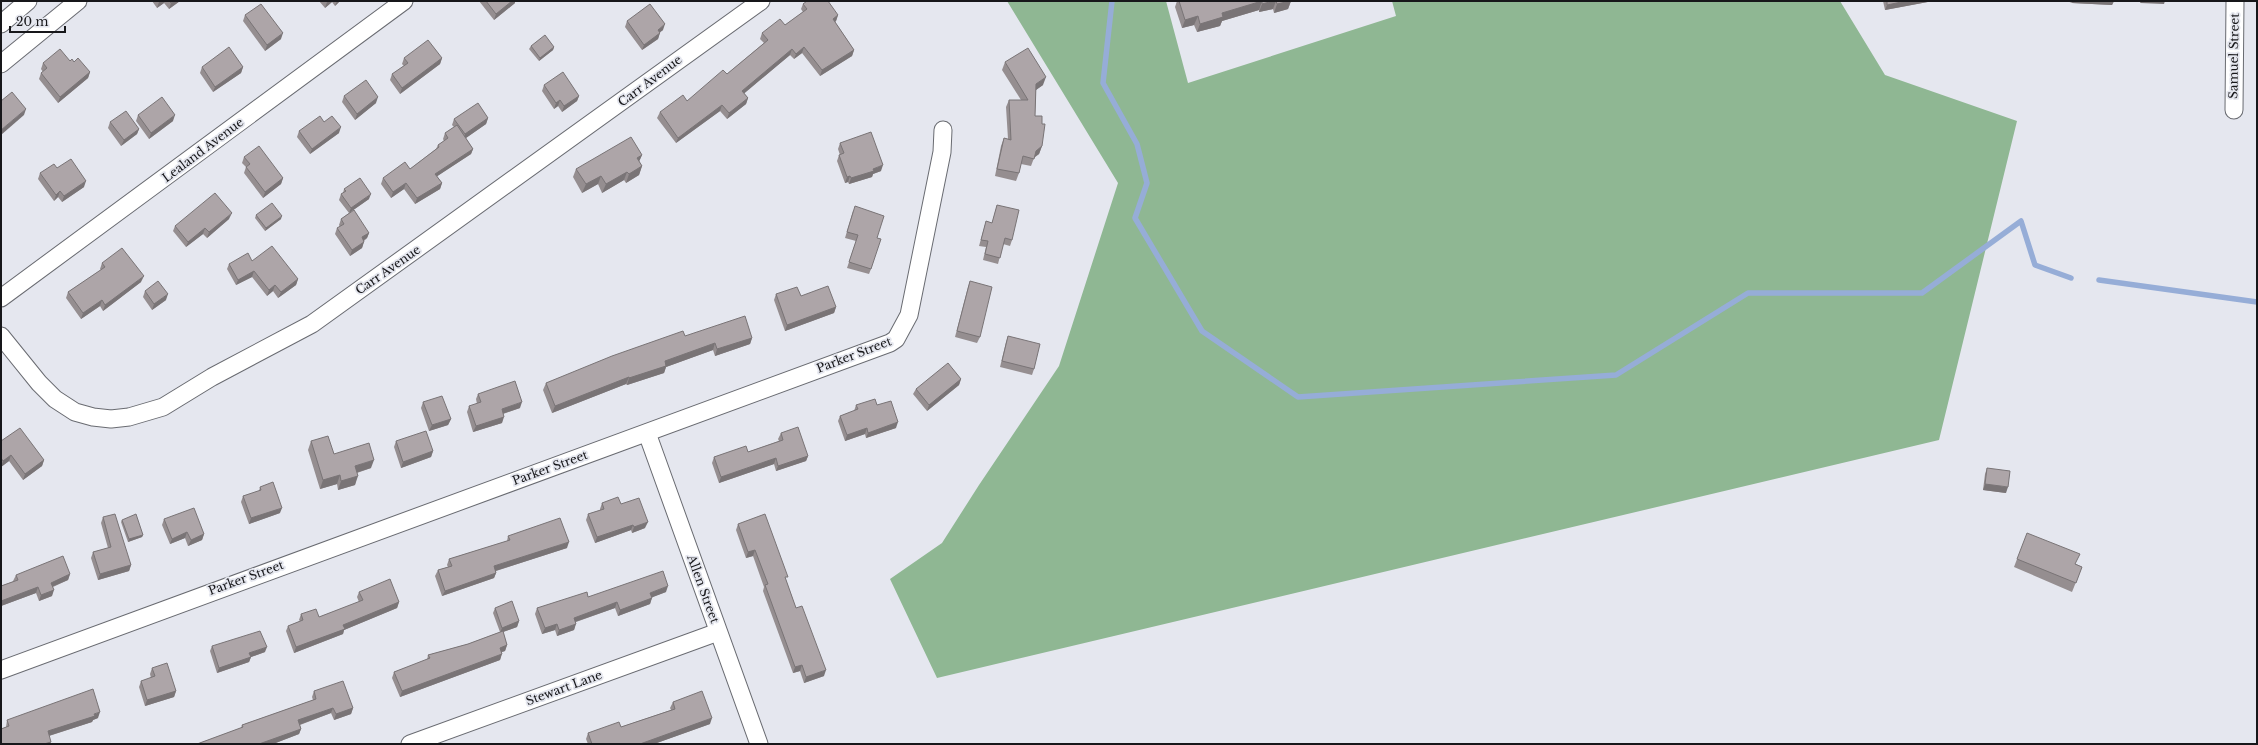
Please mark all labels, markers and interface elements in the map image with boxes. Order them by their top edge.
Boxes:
scale bar [10,8,65,34]
street label: Samuel Street [2225,13,2242,99]
text: 20 m [16,14,48,29]
street label: Carr Avenue [615,52,685,109]
street label: Lealand Avenue [159,114,246,185]
street label: Carr Avenue [352,242,423,298]
street label: Parker Street [814,333,894,376]
street label: Parker Street [510,447,590,488]
street label: Allen Street [684,552,723,626]
street label: Parker Street [206,557,286,598]
street label: Stewart Lane [524,667,604,708]

